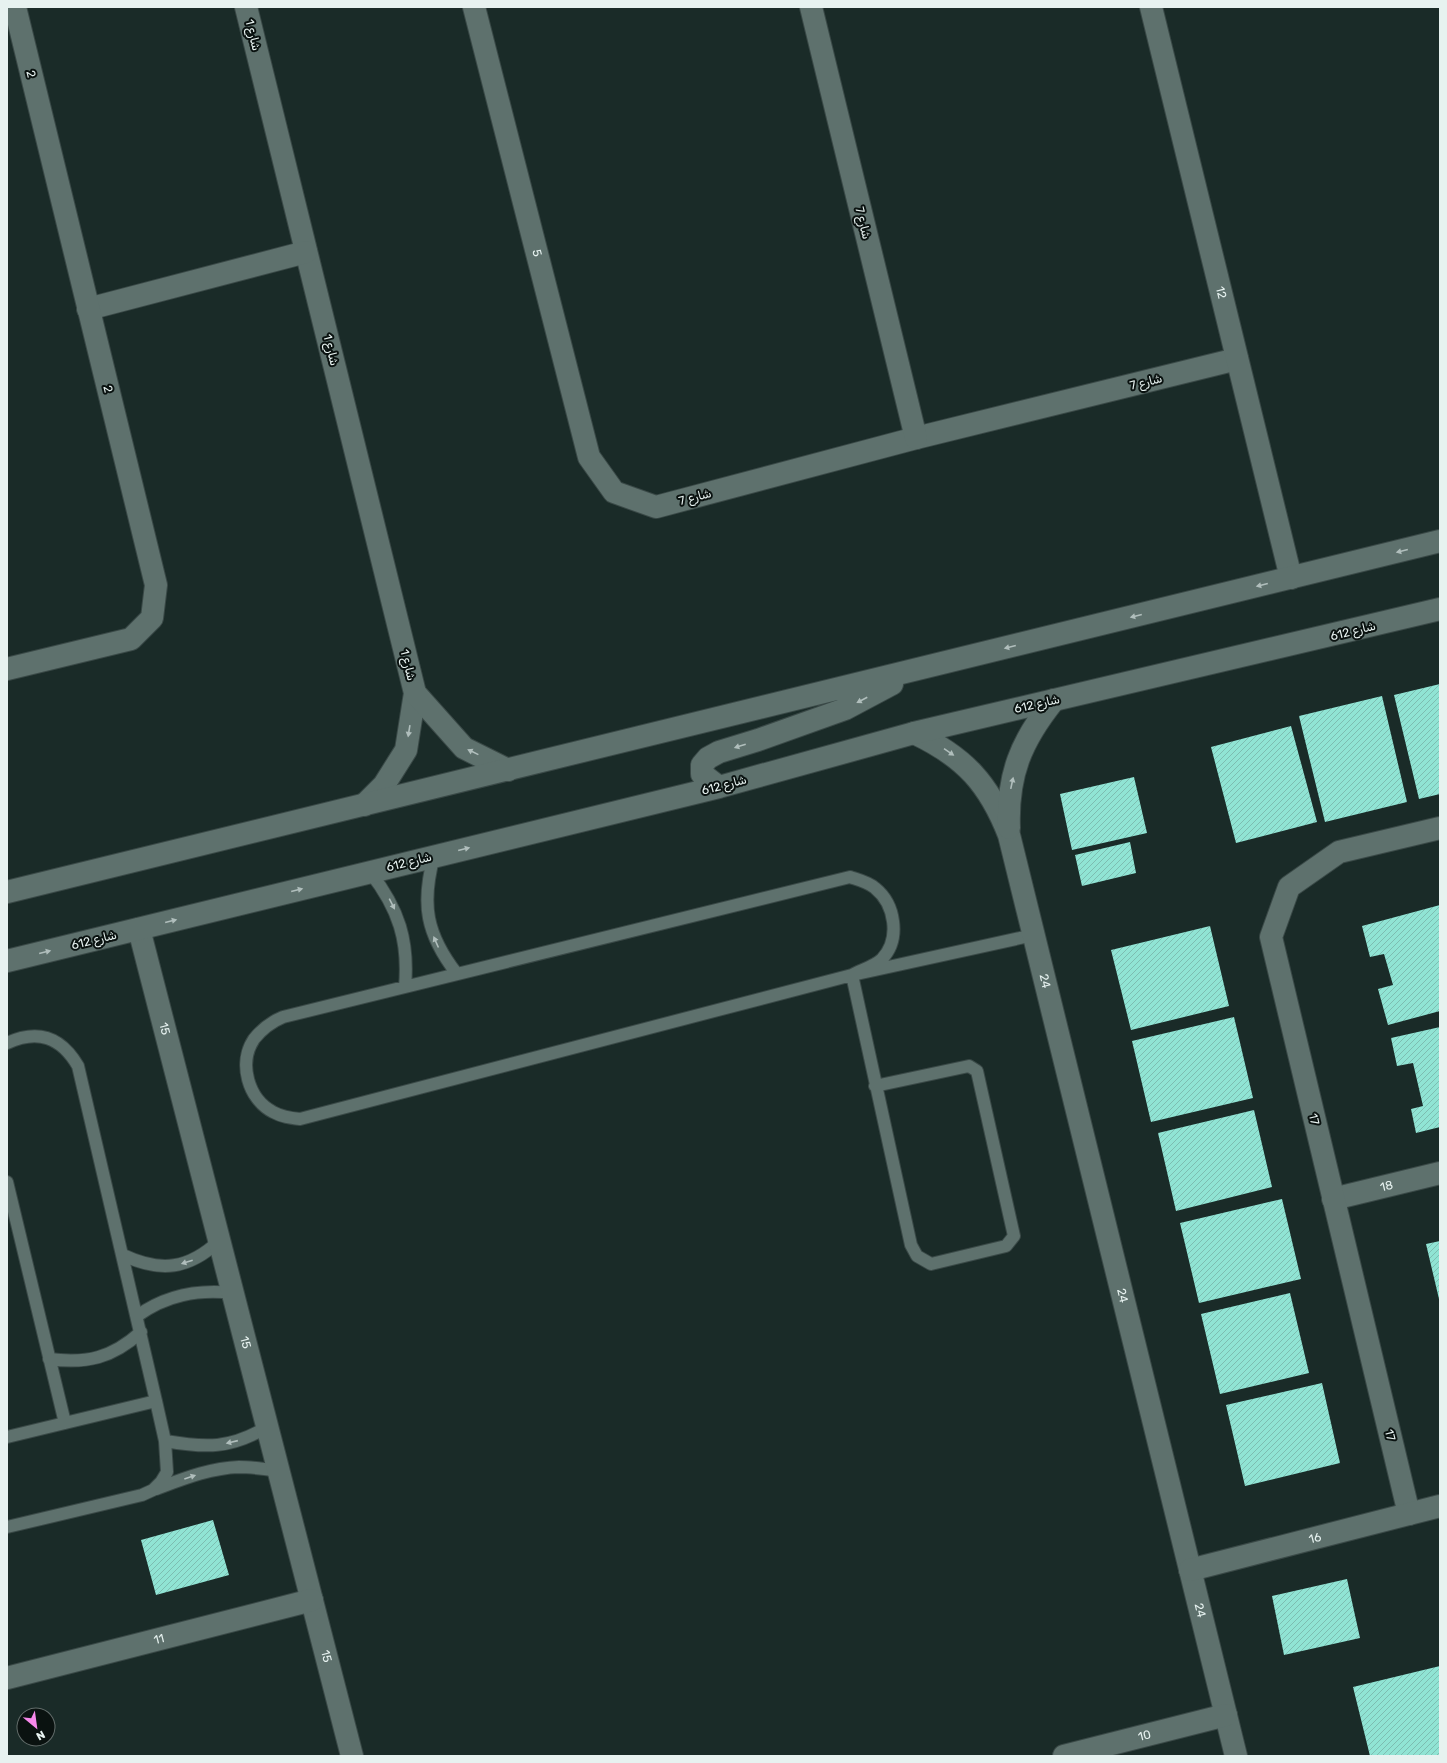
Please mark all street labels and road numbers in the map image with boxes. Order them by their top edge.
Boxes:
street label: شارع 1 [240,18,264,53]
street label: 2 [23,69,39,79]
street label: شارع 7 [850,205,874,241]
street label: 5 [529,248,545,258]
street label: 12 [1213,285,1229,300]
street label: شارع 1 [318,333,342,368]
street label: شارع 7 [1128,371,1164,395]
street label: 2 [100,384,116,394]
street label: شارع 7 [677,486,713,510]
street label: شارع 612 [1329,619,1378,645]
street label: شارع 1 [395,648,419,683]
street label: شارع 612 [1013,692,1062,718]
street label: شارع 612 [700,772,749,800]
street label: شارع 612 [385,850,434,876]
street label: شارع 612 [70,928,119,954]
street label: 24 [1036,972,1054,990]
street label: 15 [156,1021,173,1036]
street label: 17 [1306,1112,1322,1126]
street label: 18 [1379,1178,1394,1194]
street label: 24 [1114,1287,1131,1305]
street label: 15 [237,1335,254,1350]
street label: 17 [1382,1428,1398,1442]
street label: 16 [1307,1530,1323,1546]
street label: 24 [1192,1602,1209,1619]
street label: 11 [152,1631,166,1647]
street label: 15 [318,1649,335,1664]
street label: 10 [1137,1727,1152,1744]

